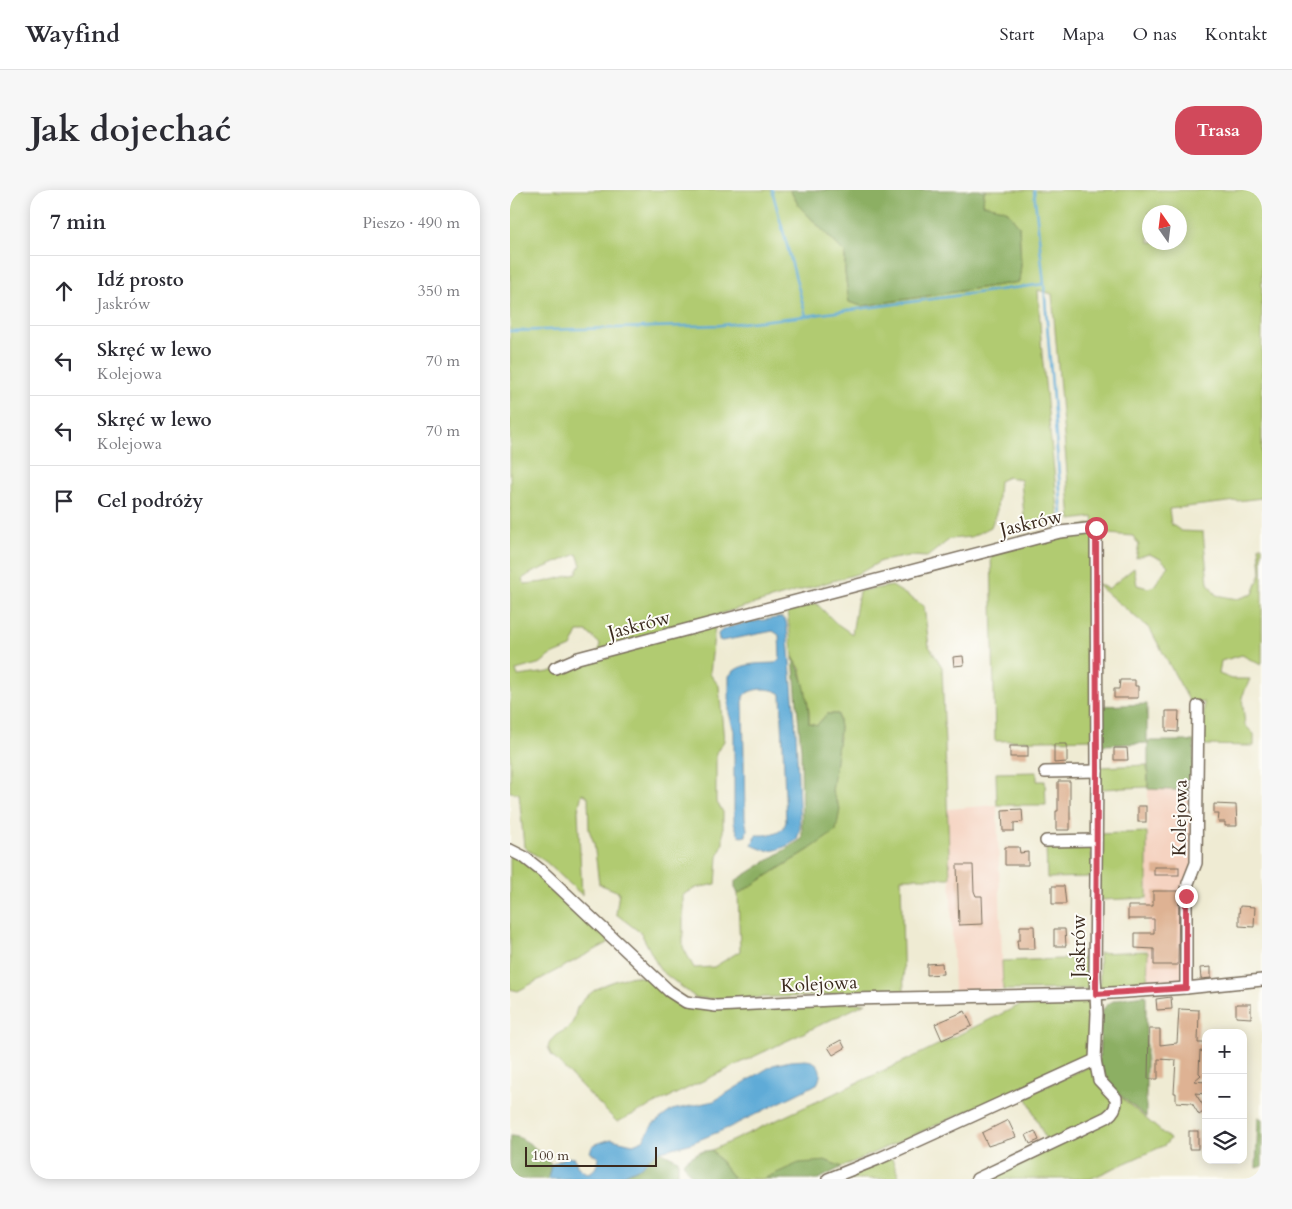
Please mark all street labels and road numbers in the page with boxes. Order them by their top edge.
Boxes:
street label: Jaskrów [994,503,1065,543]
street label: Jaskrów [602,604,673,647]
street label: Kolejowa [1166,779,1194,857]
street label: Jaskrów [1066,914,1092,981]
street label: Kolejowa [780,969,858,999]

